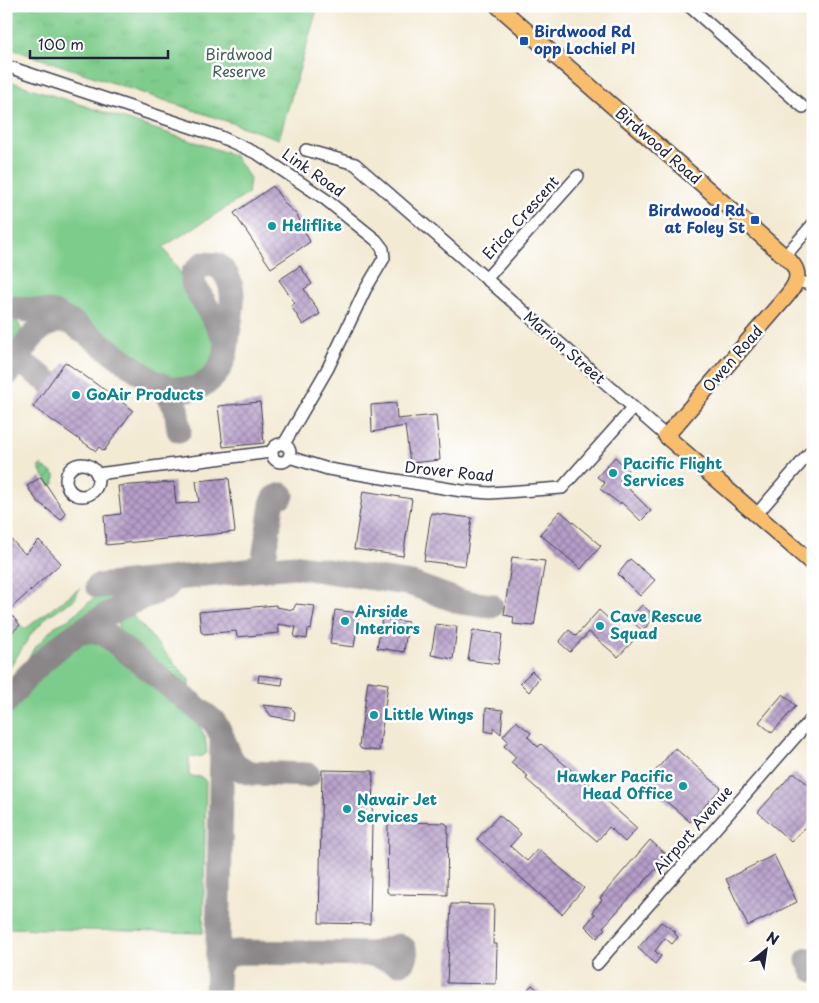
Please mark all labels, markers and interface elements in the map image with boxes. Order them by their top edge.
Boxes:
place label: Birdwood Rd opp Lochiel Pl [534,19,635,59]
scale bar [30,28,168,60]
text: 100 m [38,32,84,55]
marker: Birdwood Rd opp Lochiel Pl [518,35,530,47]
park label: Birdwood Reserve [205,42,273,82]
street label: Birdwood Road [611,101,707,189]
street label: Link Road [278,142,350,202]
street label: Erica Crescent [476,170,564,264]
place label: Birdwood Rd at Foley St [648,198,745,238]
place label: Heliflite [282,213,342,236]
marker: Birdwood Rd at Foley St [749,214,761,226]
marker: Heliflite [266,220,278,232]
street label: Marion Street [519,305,611,389]
street label: Owen Road [696,320,767,396]
place label: GoAir Products [86,382,203,405]
marker: GoAir Products [70,389,82,401]
place label: Pacific Flight Services [623,451,722,491]
street label: Drover Road [403,454,495,487]
marker: Pacific Flight Services [607,467,619,479]
place label: Airside Interiors [355,599,420,639]
place label: Cave Rescue Squad [610,604,703,644]
marker: Airside Interiors [339,615,351,627]
marker: Cave Rescue Squad [594,620,606,632]
place label: Little Wings [384,702,474,725]
marker: Little Wings [368,709,380,721]
place label: Hawker Pacific Head Office [557,764,673,804]
street label: Airport Avenue [647,780,737,878]
marker: Hawker Pacific Head Office [677,780,689,792]
place label: Navair Jet Services [357,787,437,827]
marker: Navair Jet Services [341,803,353,815]
north arrow [742,926,792,976]
text: N [763,926,783,950]

